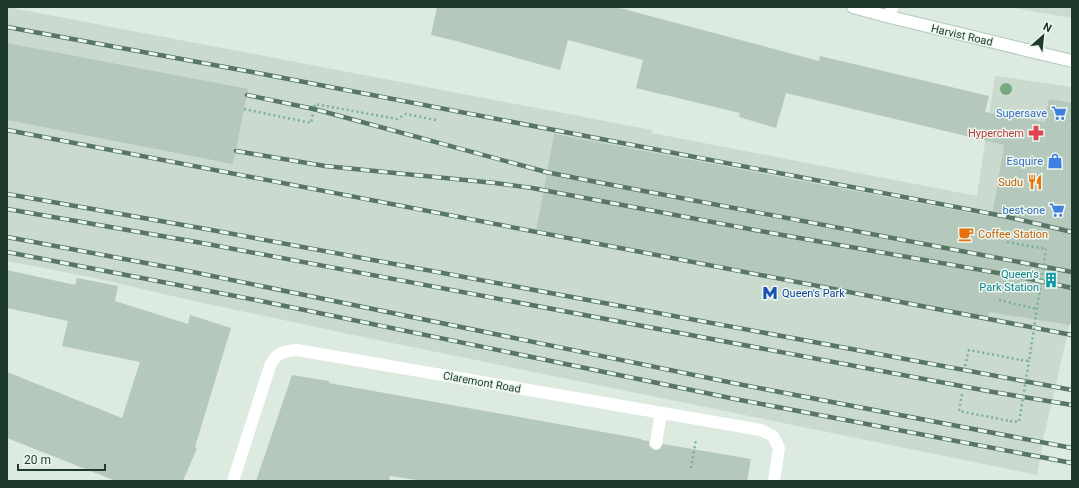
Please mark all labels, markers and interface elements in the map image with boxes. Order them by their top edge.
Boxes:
north arrow [1023,16,1063,56]
text: N [1041,20,1054,35]
street label: Harvist Road [930,22,994,49]
supermarket icon: Supersave [1050,104,1068,122]
place label: Supersave [996,107,1047,120]
pharmacy icon: Hyperchem [1027,124,1045,142]
place label: Hyperchem [968,127,1024,140]
shop icon: Esquire [1046,152,1064,170]
place label: Esquire [1007,155,1043,168]
restaurant icon: Sudu [1026,173,1044,191]
place label: Sudu [998,176,1023,189]
supermarket icon: best-one [1048,201,1066,219]
place label: best-one [1002,204,1045,217]
cafe icon: Coffee Station [957,225,975,243]
place label: Coffee Station [978,228,1048,241]
place label: Queen's Park Station [979,268,1039,294]
building icon: Queen's Park Station [1042,271,1060,289]
metro station icon: Queen's Park [761,284,779,302]
place label: Queen's Park [782,287,845,300]
street label: Claremont Road [442,369,522,396]
scale bar [18,446,105,472]
text: 20 m [24,453,51,467]

